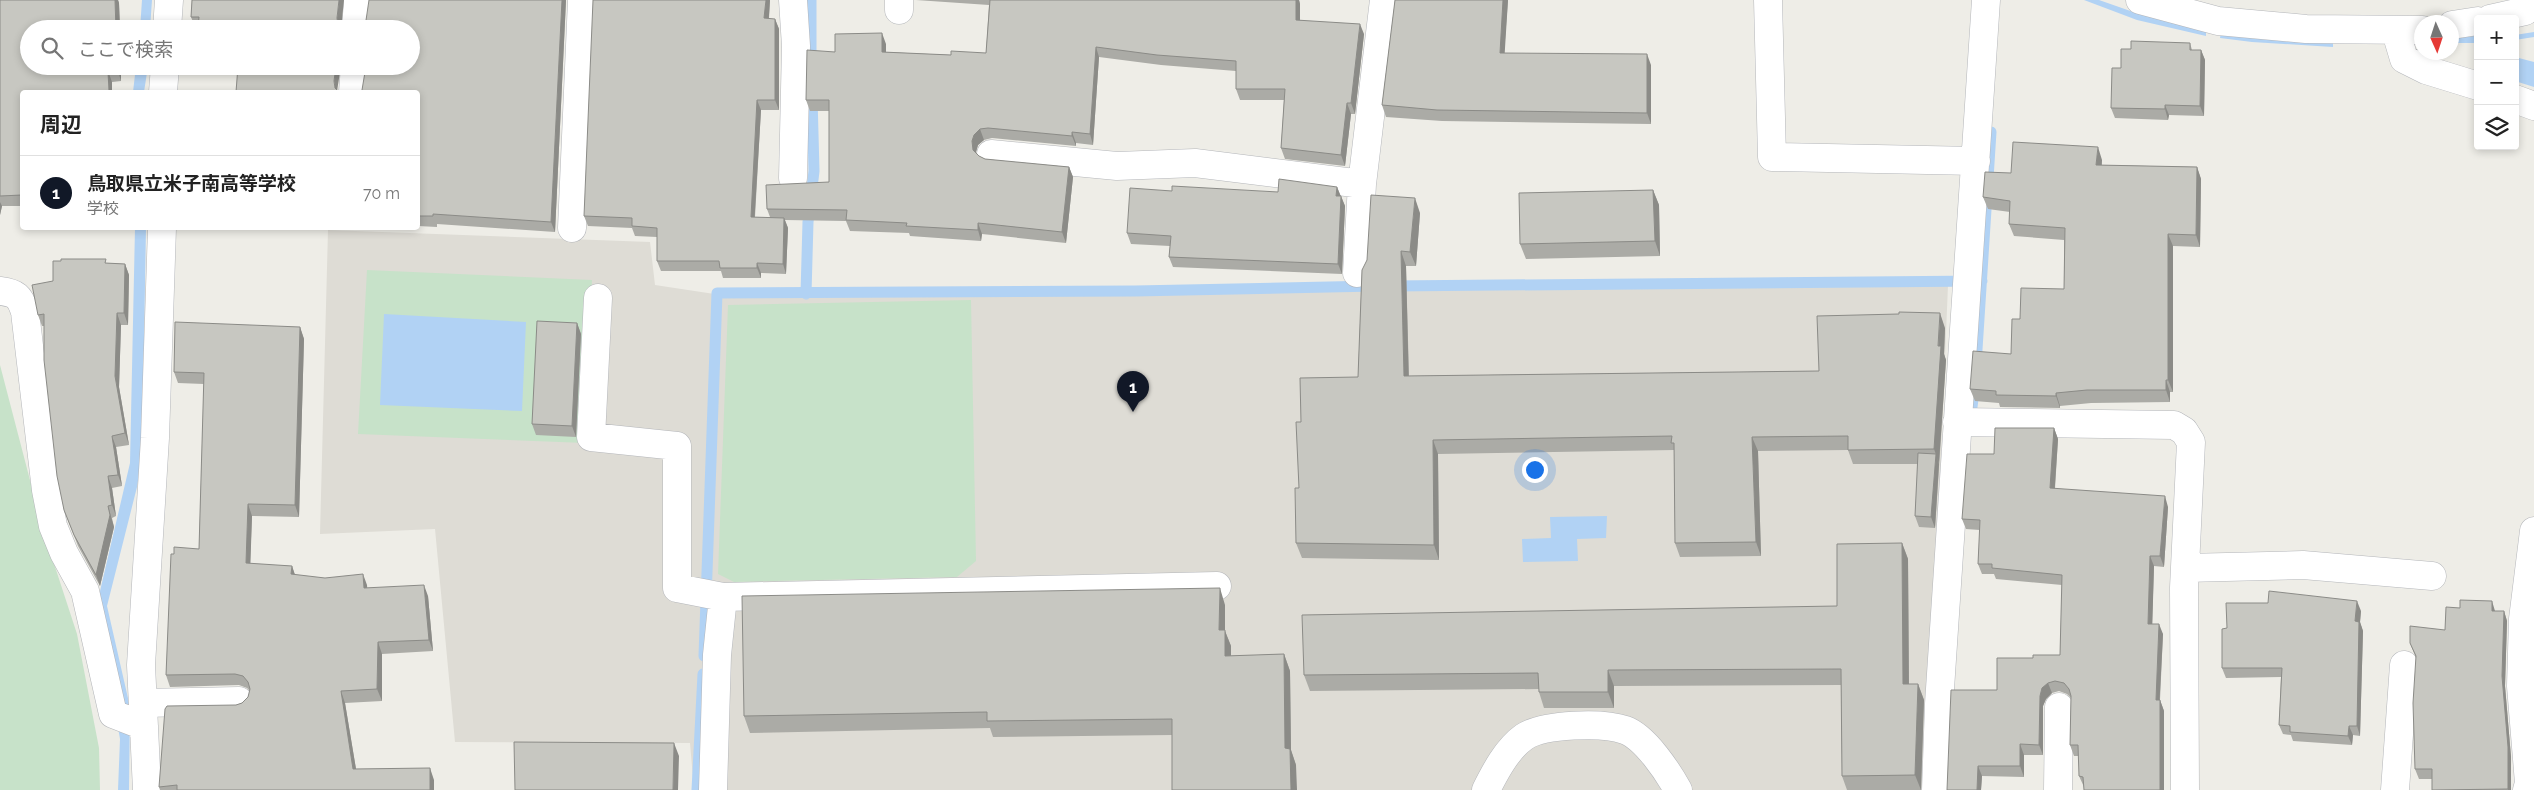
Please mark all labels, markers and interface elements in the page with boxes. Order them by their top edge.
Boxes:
north arrow [2414,15,2459,60]
map controls [2474,15,2519,150]
button: + [2474,15,2519,60]
search box [20,20,420,75]
icon: search [38,34,66,62]
text: ここで検索 [78,38,173,60]
button: − [2474,60,2519,105]
button: layers [2474,105,2519,150]
text: 周辺 [40,112,82,137]
text: 鳥取県立米子南高等学校 [87,172,296,194]
text: 1 [52,184,60,203]
text: 70 m [363,184,400,203]
text: 学校 [87,199,119,218]
pin: 1 [1117,371,1149,412]
your location [1522,457,1548,483]

